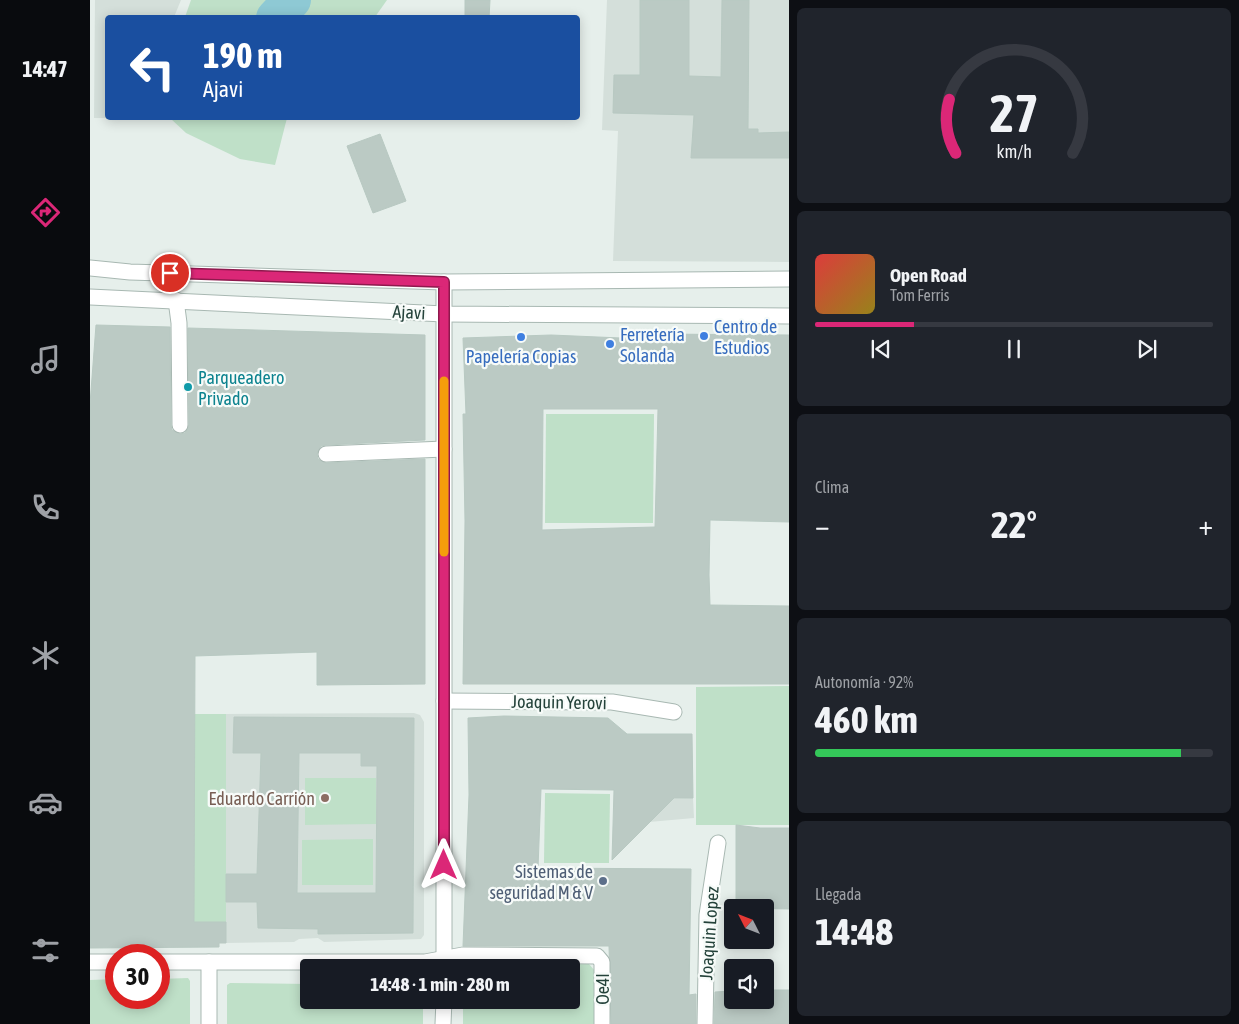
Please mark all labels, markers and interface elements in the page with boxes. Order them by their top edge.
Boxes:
icon: left [120,35,185,100]
text: 190 m [203,35,282,75]
text: 14:47 [22,56,68,82]
text: Ajavi [203,76,243,102]
text: 27 [990,83,1038,143]
text: km/h [996,141,1032,162]
icon: directions [28,195,63,230]
pin [149,252,191,294]
icon: arrive [156,259,184,287]
text: Open Road [890,264,967,286]
text: Tom Ferris [890,286,949,304]
street label: Ajavi [392,301,426,323]
place label: Centro de Estudios [714,316,777,358]
place label: Ferretería Solanda [620,324,685,366]
marker: Centro de Estudios [698,330,710,342]
marker: Papelería Copias [515,331,527,343]
icon: previous [867,335,895,363]
icon: pause [1000,335,1028,363]
icon: next [1133,335,1161,363]
marker: Ferretería Solanda [604,338,616,350]
icon: music [28,342,63,377]
place label: Papelería Copias [466,346,576,367]
place label: Parqueadero Privado [198,367,284,409]
marker: Parqueadero Privado [182,381,194,393]
text: Clima [815,478,849,496]
icon: phone [28,490,63,525]
text: 22° [991,503,1037,546]
text: − [815,509,830,541]
text: + [1198,509,1213,541]
icon: climate [28,638,63,673]
text: Autonomía · 92% [815,673,913,691]
street label: Joaquin Yerovi [511,691,607,713]
text: 460 km [815,698,918,741]
icon: car [28,785,63,820]
place label: Eduardo Carrión [209,788,315,809]
marker: Eduardo Carrión [319,792,331,804]
position arrow [417,838,469,890]
place label: Sistemas de seguridad M & V [490,861,593,903]
marker: Sistemas de seguridad M & V [597,875,609,887]
street label: Joaquin Lopez [695,885,723,981]
text: Llegada [815,885,862,903]
north arrow [724,899,774,949]
map controls [724,899,774,1009]
text: 14:48 [815,910,893,953]
icon: filters [28,933,63,968]
speed limit sign: 30 [105,944,170,1009]
button: sound [724,959,774,1009]
text: 14:48 · 1 min · 280 m [370,973,510,995]
street label: Oe4I [592,973,613,1005]

